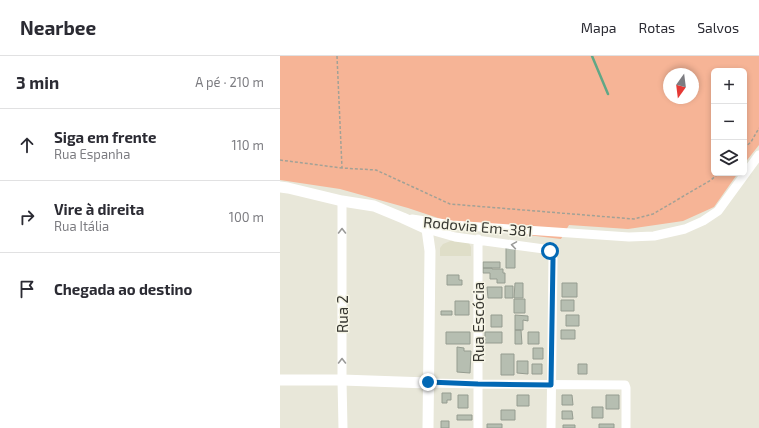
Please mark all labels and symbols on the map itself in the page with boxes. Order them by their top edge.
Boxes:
north arrow [663,68,699,104]
street label: Rodovia Em-381 [423,212,533,240]
one-way arrow [338,228,346,234]
one-way arrow [511,241,517,250]
route start [541,242,559,260]
street label: Rua Escócia [469,282,487,362]
street label: Rua 2 [333,295,351,333]
one-way arrow [338,358,346,364]
route end [419,373,437,391]

